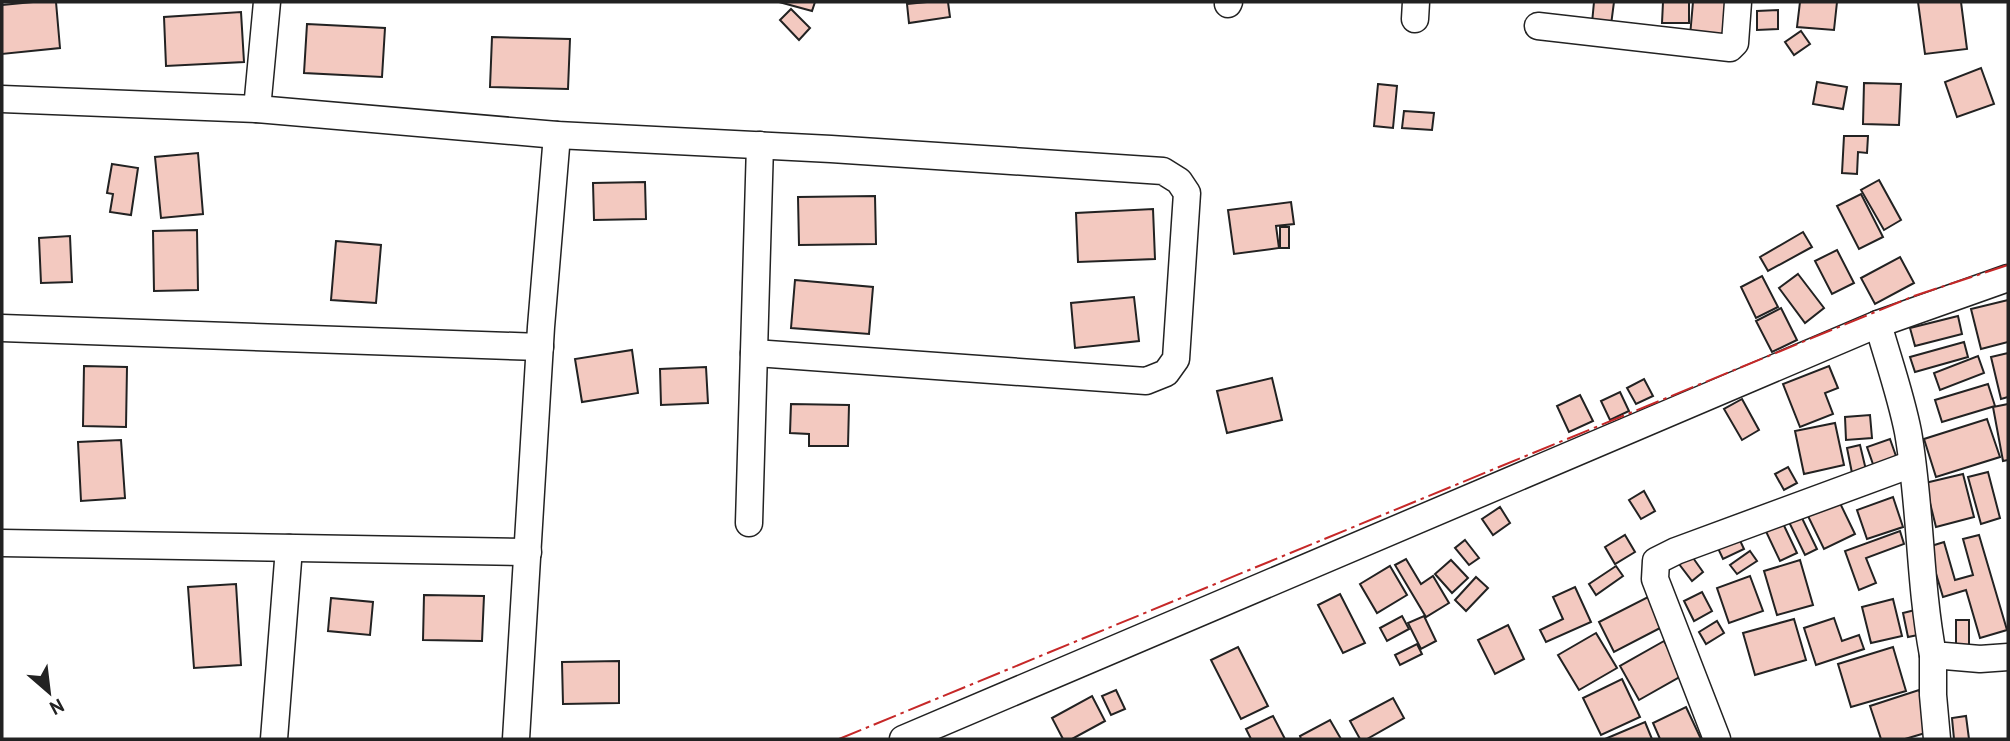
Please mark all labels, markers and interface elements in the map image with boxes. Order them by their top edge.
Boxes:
north arrow [14,657,84,727]
text: N [46,693,68,721]

